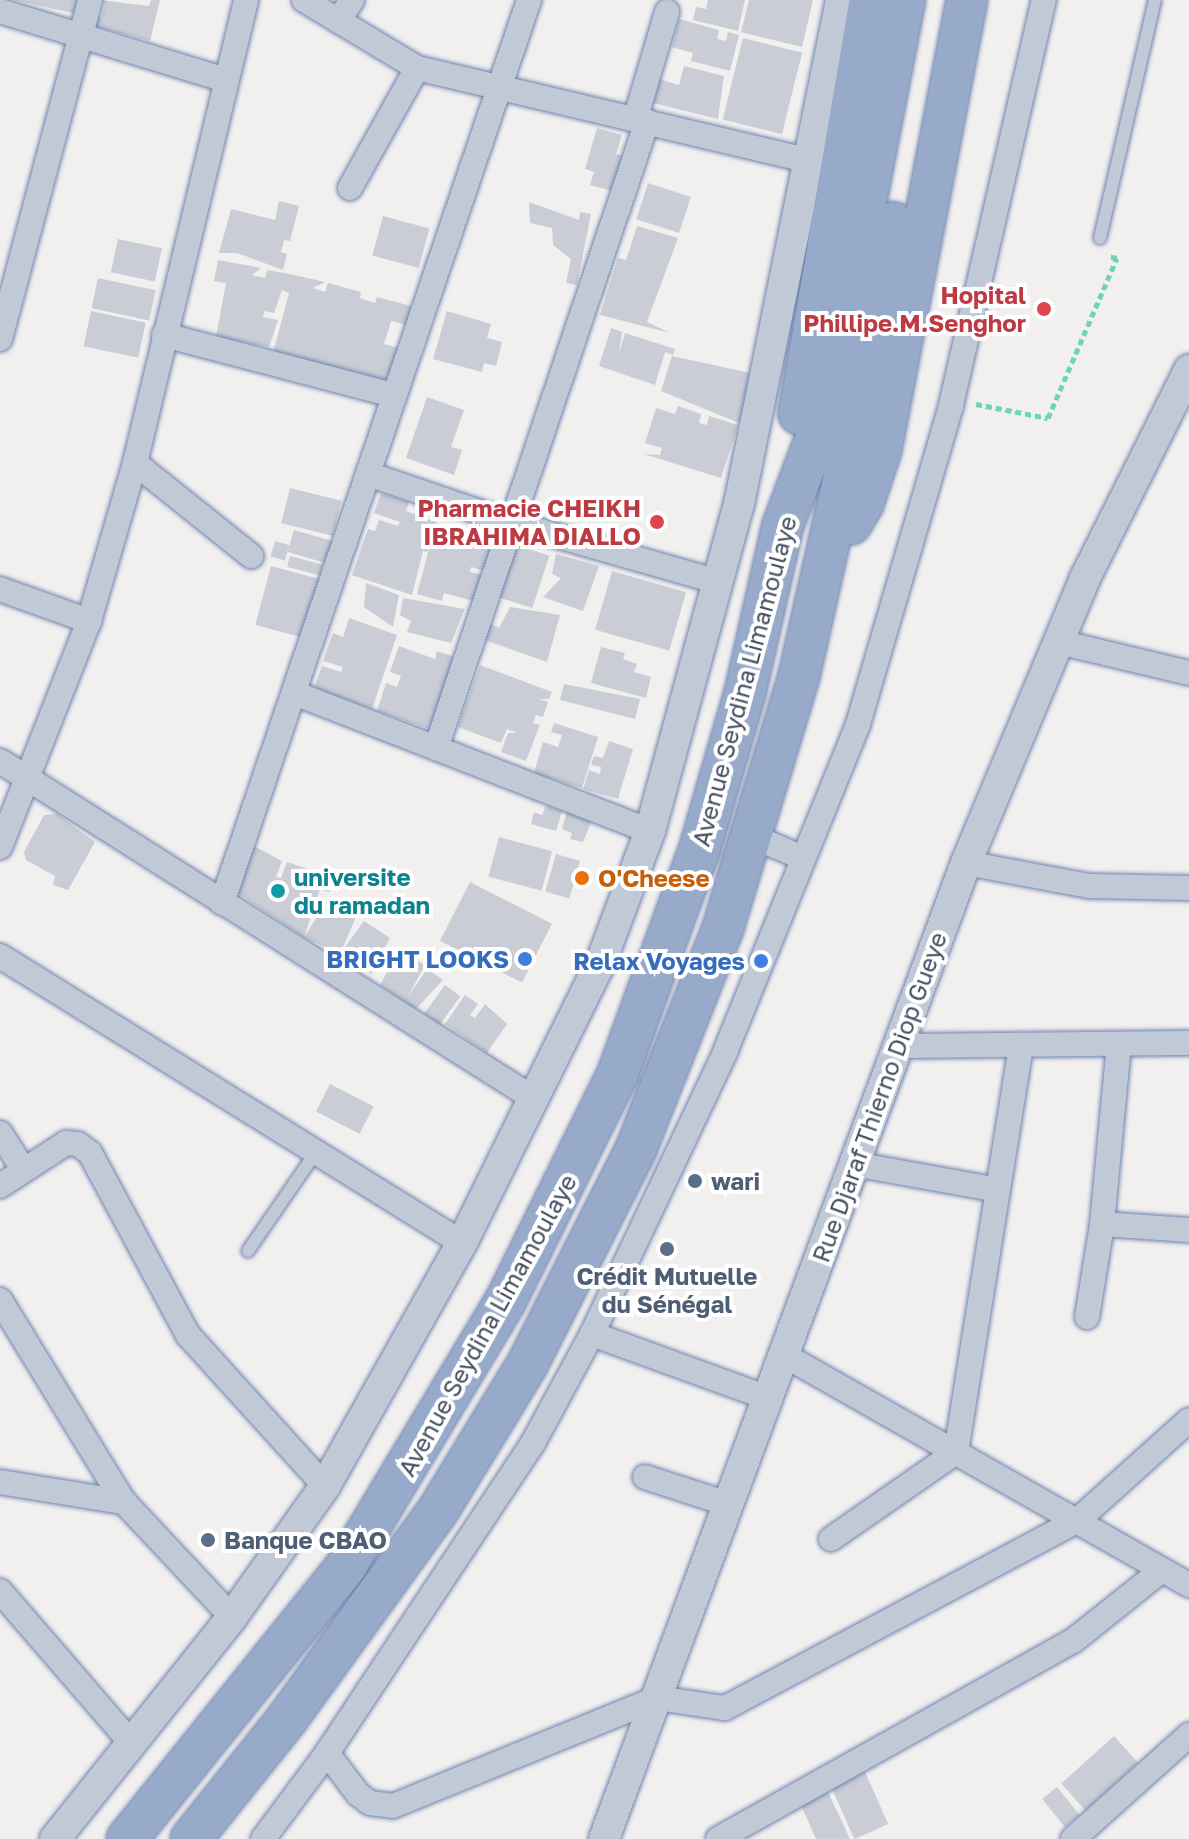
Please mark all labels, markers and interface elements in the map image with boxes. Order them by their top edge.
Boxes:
place label: Hopital Phillipe.M.Senghor [803,281,1026,337]
marker: Hopital Phillipe.M.Senghor [1033,298,1055,320]
place label: Pharmacie CHEIKH IBRAHIMA DIALLO [418,494,641,550]
marker: Pharmacie CHEIKH IBRAHIMA DIALLO [648,513,666,531]
street label: Avenue Seydina Limamoulaye [686,513,802,849]
place label: universite du ramadan [294,863,430,919]
place label: O'Cheese [598,864,710,892]
marker: O'Cheese [573,869,591,887]
marker: universite du ramadan [269,882,287,900]
street label: Rue Djaraf Thierno Diop Gueye [806,928,952,1266]
place label: BRIGHT LOOKS [326,945,509,973]
place label: Relax Voyages [573,947,745,975]
marker: BRIGHT LOOKS [516,950,534,968]
marker: Relax Voyages [752,952,770,970]
place label: wari [711,1167,760,1195]
street label: Avenue Seydina Limamoulaye [392,1169,582,1481]
marker: wari [686,1172,704,1190]
marker: Crédit Mutuelle du Sénégal [658,1240,676,1258]
place label: Crédit Mutuelle du Sénégal [577,1262,757,1318]
place label: Banque CBAO [224,1526,387,1554]
marker: Banque CBAO [199,1531,217,1549]

